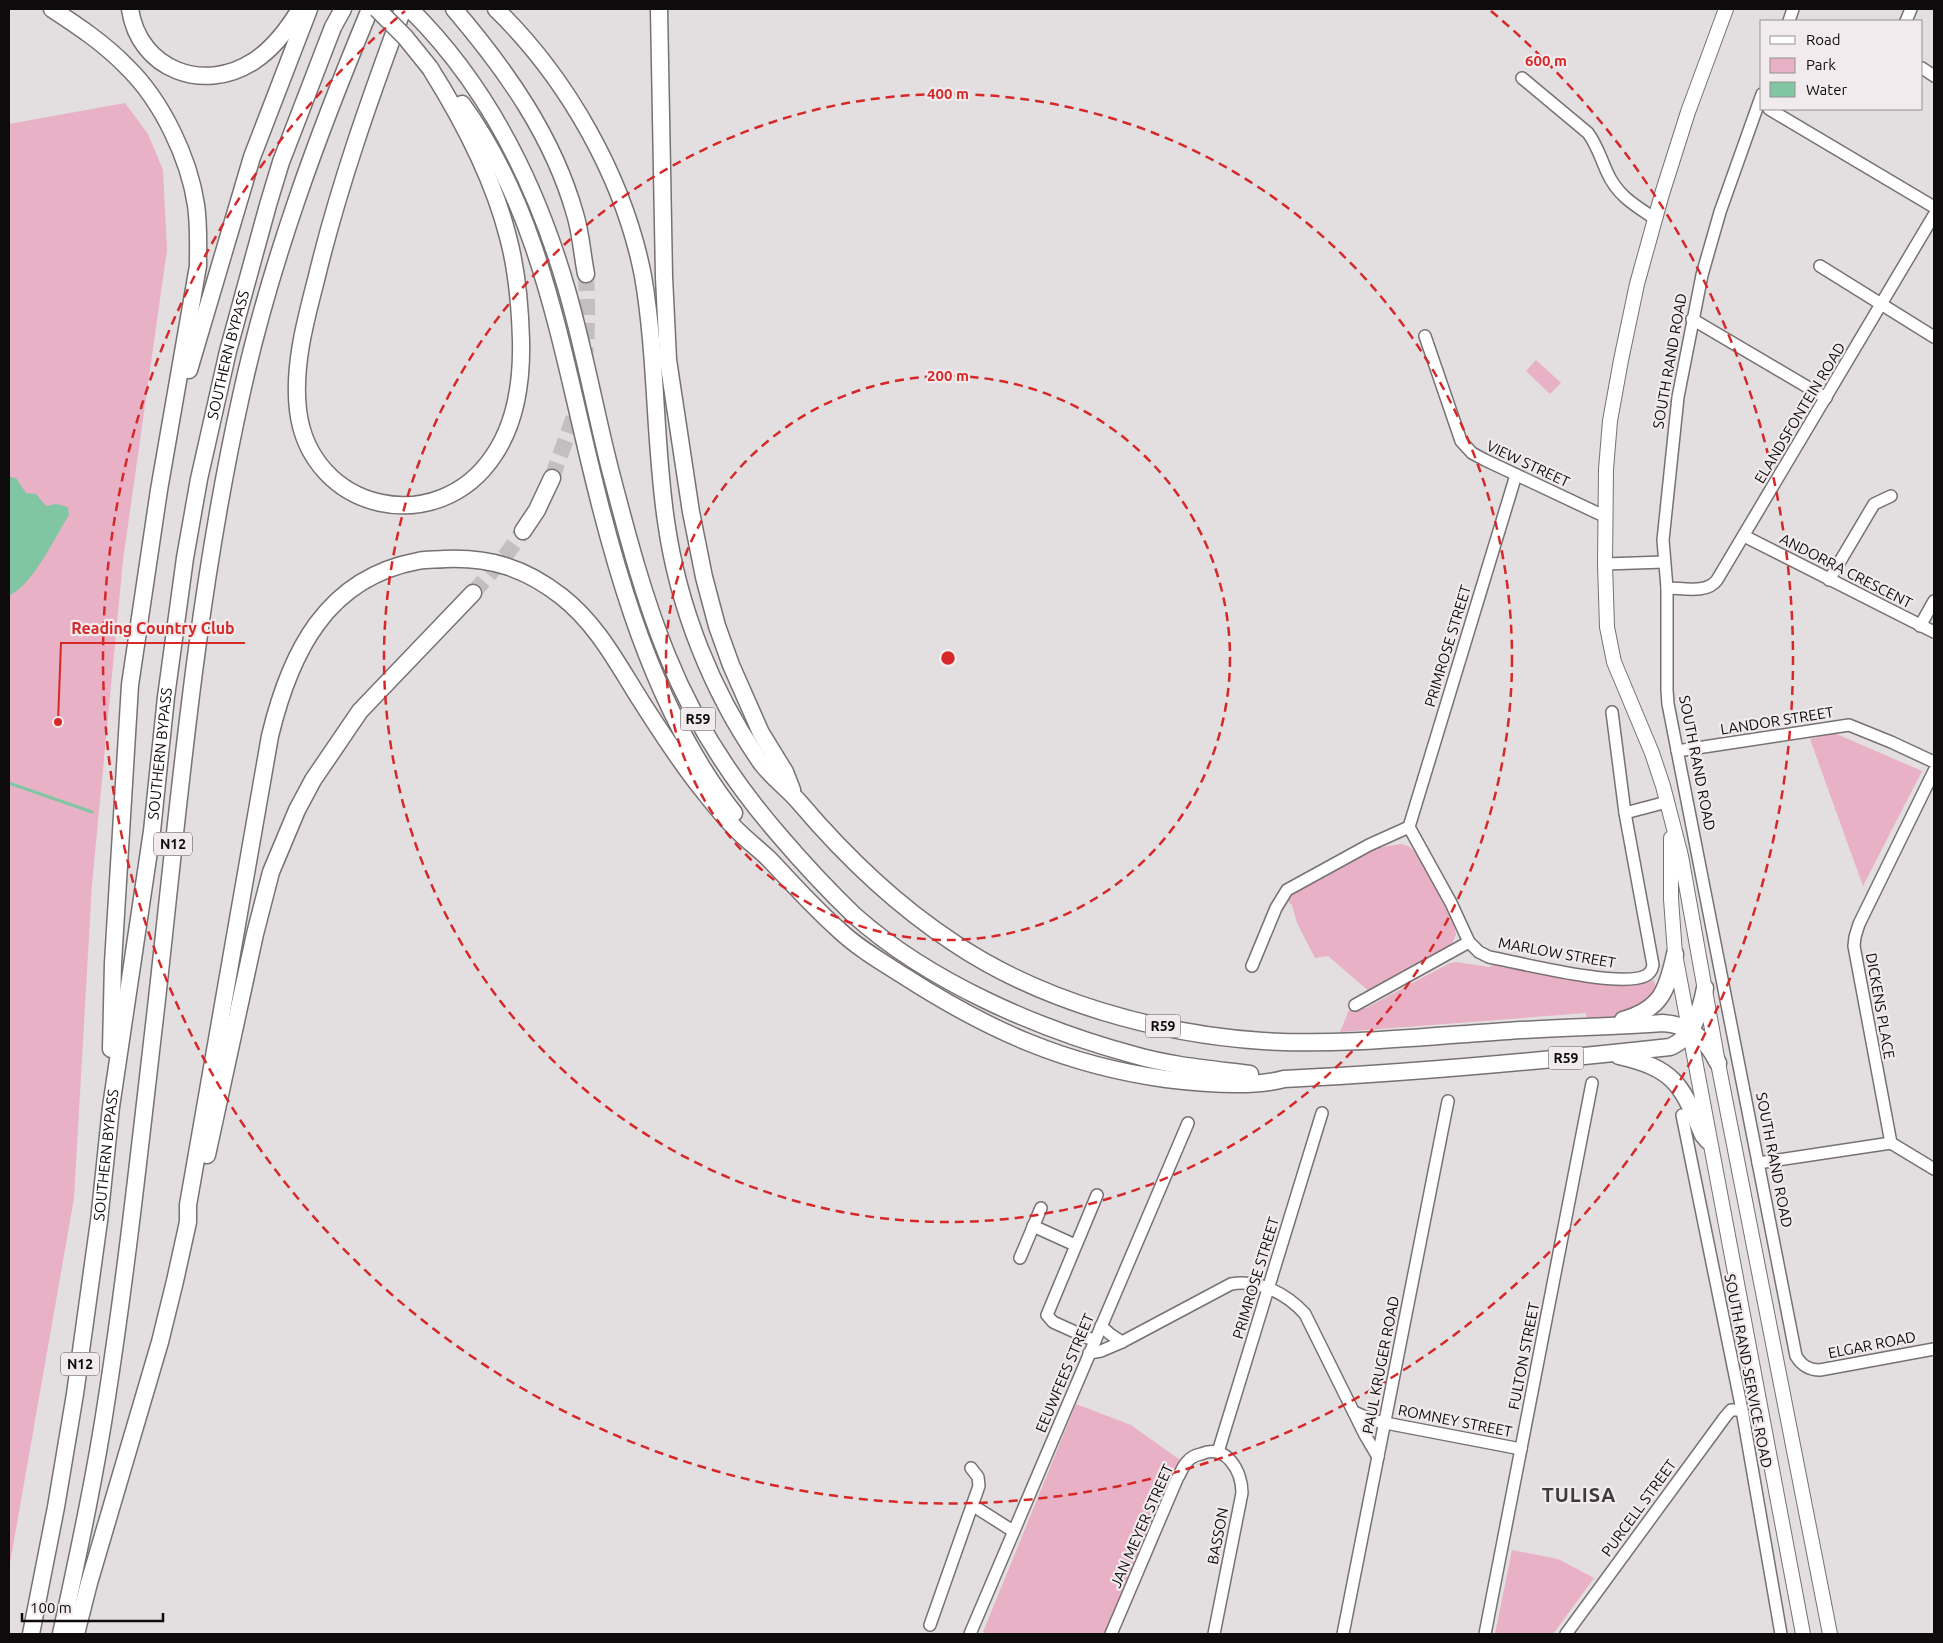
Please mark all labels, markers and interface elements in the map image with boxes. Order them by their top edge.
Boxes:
legend [1760,20,1923,110]
text: Road [1806,31,1841,48]
text: 600 m [1525,52,1567,69]
text: Park [1806,56,1836,73]
text: Water [1806,81,1847,98]
text: 400 m [927,85,969,102]
street label: SOUTHERN BYPASS [204,288,252,421]
street label: SOUTH RAND ROAD [1649,292,1690,430]
street label: ELANDSFONTEIN ROAD [1751,339,1848,486]
text: 200 m [927,367,969,384]
street label: VIEW STREET [1484,437,1573,490]
street label: ANDORRA CRESCENT [1777,530,1916,612]
street label: PRIMROSE STREET [1421,582,1474,709]
callout: Reading Country Club [61,612,245,643]
text: Reading Country Club [71,619,235,637]
centre of rings [939,649,957,667]
street label: SOUTHERN BYPASS [144,687,175,821]
street label: SOUTH RAND ROAD [1676,694,1719,832]
street label: LANDOR STREET [1719,703,1835,738]
road number: R59 [680,708,716,731]
road number: N12 [154,832,192,856]
street label: MARLOW STREET [1497,934,1618,971]
street label: DICKENS PLACE [1863,952,1898,1060]
road number: R59 [1146,1014,1180,1038]
road number: R59 [1548,1046,1584,1070]
street label: SOUTHERN BYPASS [90,1088,122,1222]
street label: SOUTH RAND ROAD [1753,1091,1796,1229]
street label: PRIMROSE STREET [1229,1214,1282,1341]
street label: SOUTH RAND SERVICE ROAD [1721,1272,1776,1469]
street label: PAUL KRUGER ROAD [1359,1294,1402,1435]
street label: FULTON STREET [1505,1300,1542,1411]
street label: EEUWFEES STREET [1032,1310,1098,1435]
street label: ELGAR ROAD [1826,1328,1917,1361]
road number: N12 [61,1352,99,1376]
street label: ROMNEY STREET [1397,1401,1514,1440]
street label: PURCELL STREET [1598,1455,1680,1559]
street label: JAN MEYER STREET [1107,1461,1177,1590]
district label: TULISA [1542,1483,1616,1506]
street label: BASSON [1204,1506,1231,1566]
scale bar [22,1590,164,1622]
text: 100 m [30,1599,72,1616]

